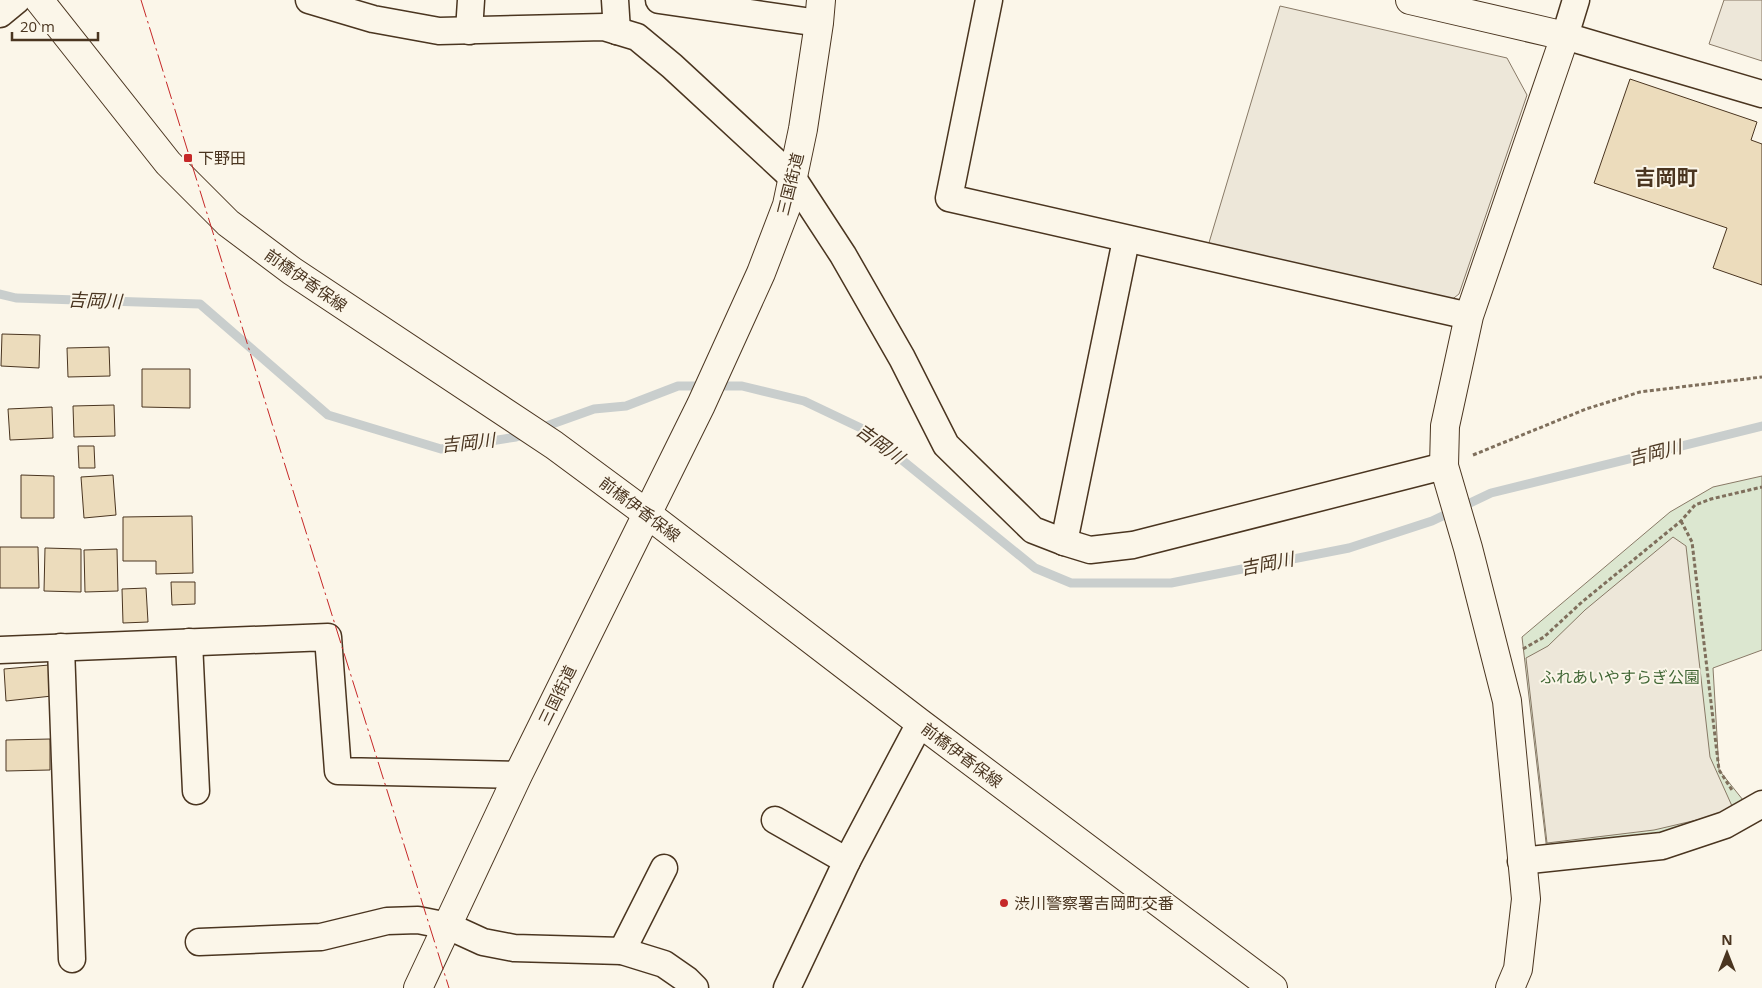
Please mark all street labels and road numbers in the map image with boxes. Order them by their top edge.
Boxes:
street label: 三国街道 [772,150,808,218]
street label: 前橋伊香保線 [260,243,352,317]
street label: 前橋伊香保線 [595,471,685,547]
street label: 三国街道 [533,661,581,729]
street label: 前橋伊香保線 [917,717,1007,793]

